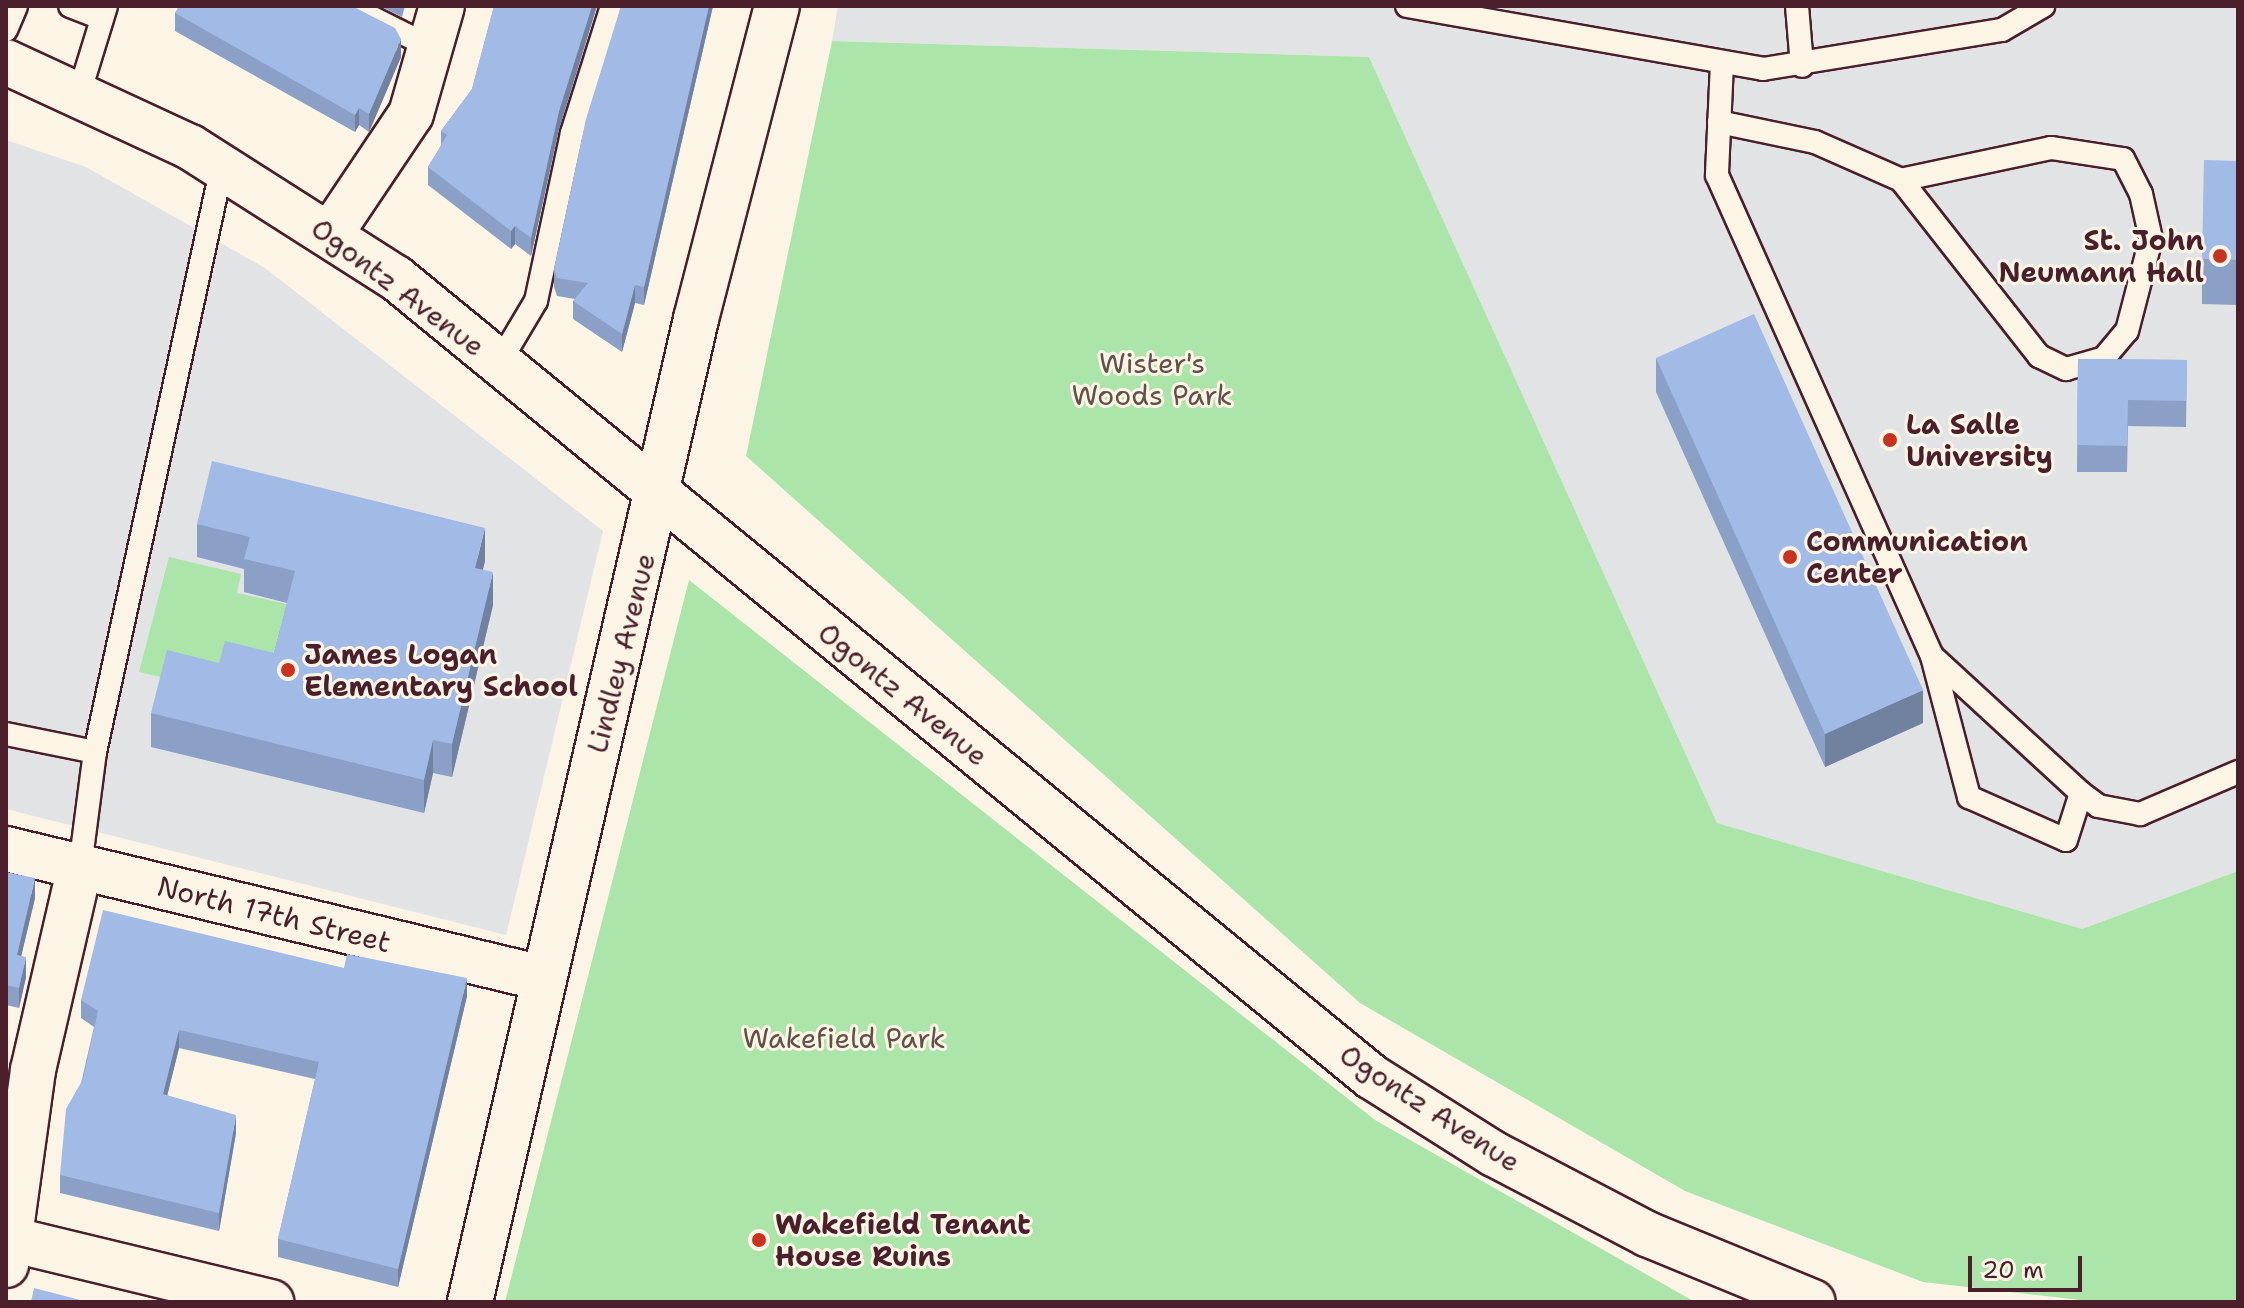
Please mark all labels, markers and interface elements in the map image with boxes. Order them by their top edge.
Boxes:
street label: Ogontz Avenue [305,211,491,363]
place label: St. John Neumann Hall [1999,223,2204,289]
marker: St. John Neumann Hall [2211,247,2229,265]
park label: Wister's Woods Park [1072,346,1232,412]
place label: La Salle University [1906,407,2053,473]
marker: La Salle University [1881,431,1899,449]
place label: Communication Center [1806,524,2028,590]
marker: Communication Center [1781,548,1799,566]
street label: Lindley Avenue [580,550,662,756]
street label: Ogontz Avenue [812,615,994,773]
place label: James Logan Elementary School [304,637,578,703]
marker: James Logan Elementary School [279,661,297,679]
street label: North 17th Street [154,869,394,959]
park label: Wakefield Park [742,1021,946,1055]
street label: Ogontz Avenue [1334,1037,1526,1179]
place label: Wakefield Tenant House Ruins [775,1207,1031,1273]
marker: Wakefield Tenant House Ruins [750,1231,768,1249]
scale bar [1972,1240,2086,1290]
text: 20 m [1982,1254,2044,1286]

